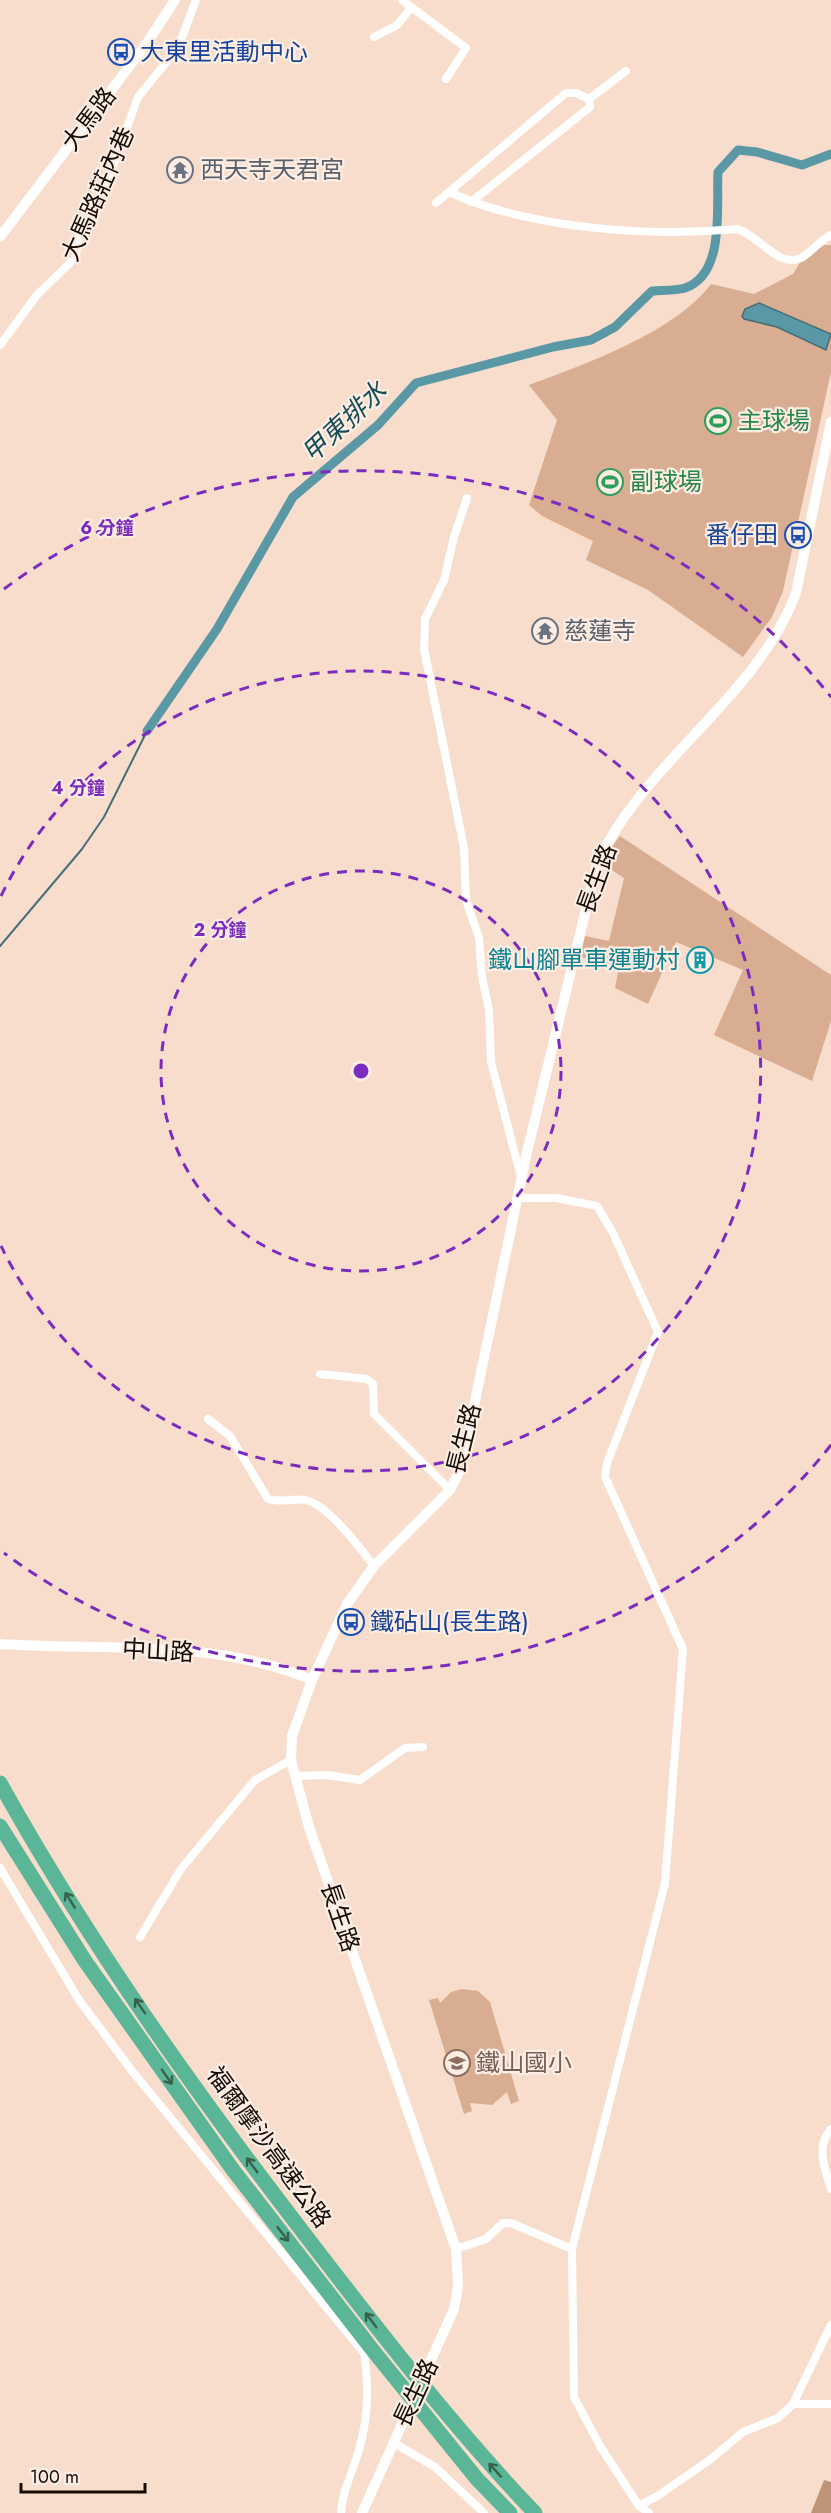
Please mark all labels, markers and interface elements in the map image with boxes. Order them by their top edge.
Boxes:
place label: 大東里活動中心 [140,34,308,69]
bus stop icon: 大東里活動中心 [106,37,136,67]
street label: 大馬路 [53,79,124,158]
street label: 大馬路莊內巷 [52,121,143,267]
place label: 西天寺天君宮 [200,152,344,187]
temple icon: 西天寺天君宮 [165,155,195,185]
water label: 甲東排水 [293,372,396,471]
place label: 主球場 [738,403,810,438]
sports icon: 主球場 [703,406,733,436]
place label: 副球場 [630,464,702,499]
sports icon: 副球場 [595,467,625,497]
text: 6 分鐘 [80,515,134,541]
place label: 番仔田 [706,517,778,552]
bus stop icon: 番仔田 [783,520,813,550]
place label: 慈蓮寺 [564,613,636,648]
temple icon: 慈蓮寺 [530,616,560,646]
text: 4 分鐘 [51,775,105,801]
street label: 長生路 [568,839,625,919]
text: 2 分鐘 [193,917,247,943]
place label: 鐵山腳單車運動村 [488,942,680,977]
building icon: 鐵山腳單車運動村 [685,945,715,975]
centre of rings [351,1061,371,1081]
street label: 長生路 [438,1400,489,1478]
place label: 鐵砧山(長生路) [370,1604,529,1639]
bus stop icon: 鐵砧山(長生路) [336,1607,366,1637]
street label: 中山路 [121,1631,195,1670]
street label: 長生路 [312,1877,369,1957]
one-way arrow [63,1892,75,1909]
one-way arrow [134,1998,146,2014]
place label: 鐵山國小 [476,2045,572,2080]
school or university icon: 鐵山國小 [442,2048,472,2078]
street label: 福爾摩沙高速公路 [199,2059,340,2235]
one-way arrow [161,2068,173,2085]
one-way arrow [246,2158,258,2174]
one-way arrow [276,2226,289,2242]
one-way arrow [364,2312,377,2328]
street label: 長生路 [384,2353,447,2433]
scale bar [21,2456,146,2494]
one-way arrow [488,2463,502,2478]
text: 100 m [30,2464,79,2490]

